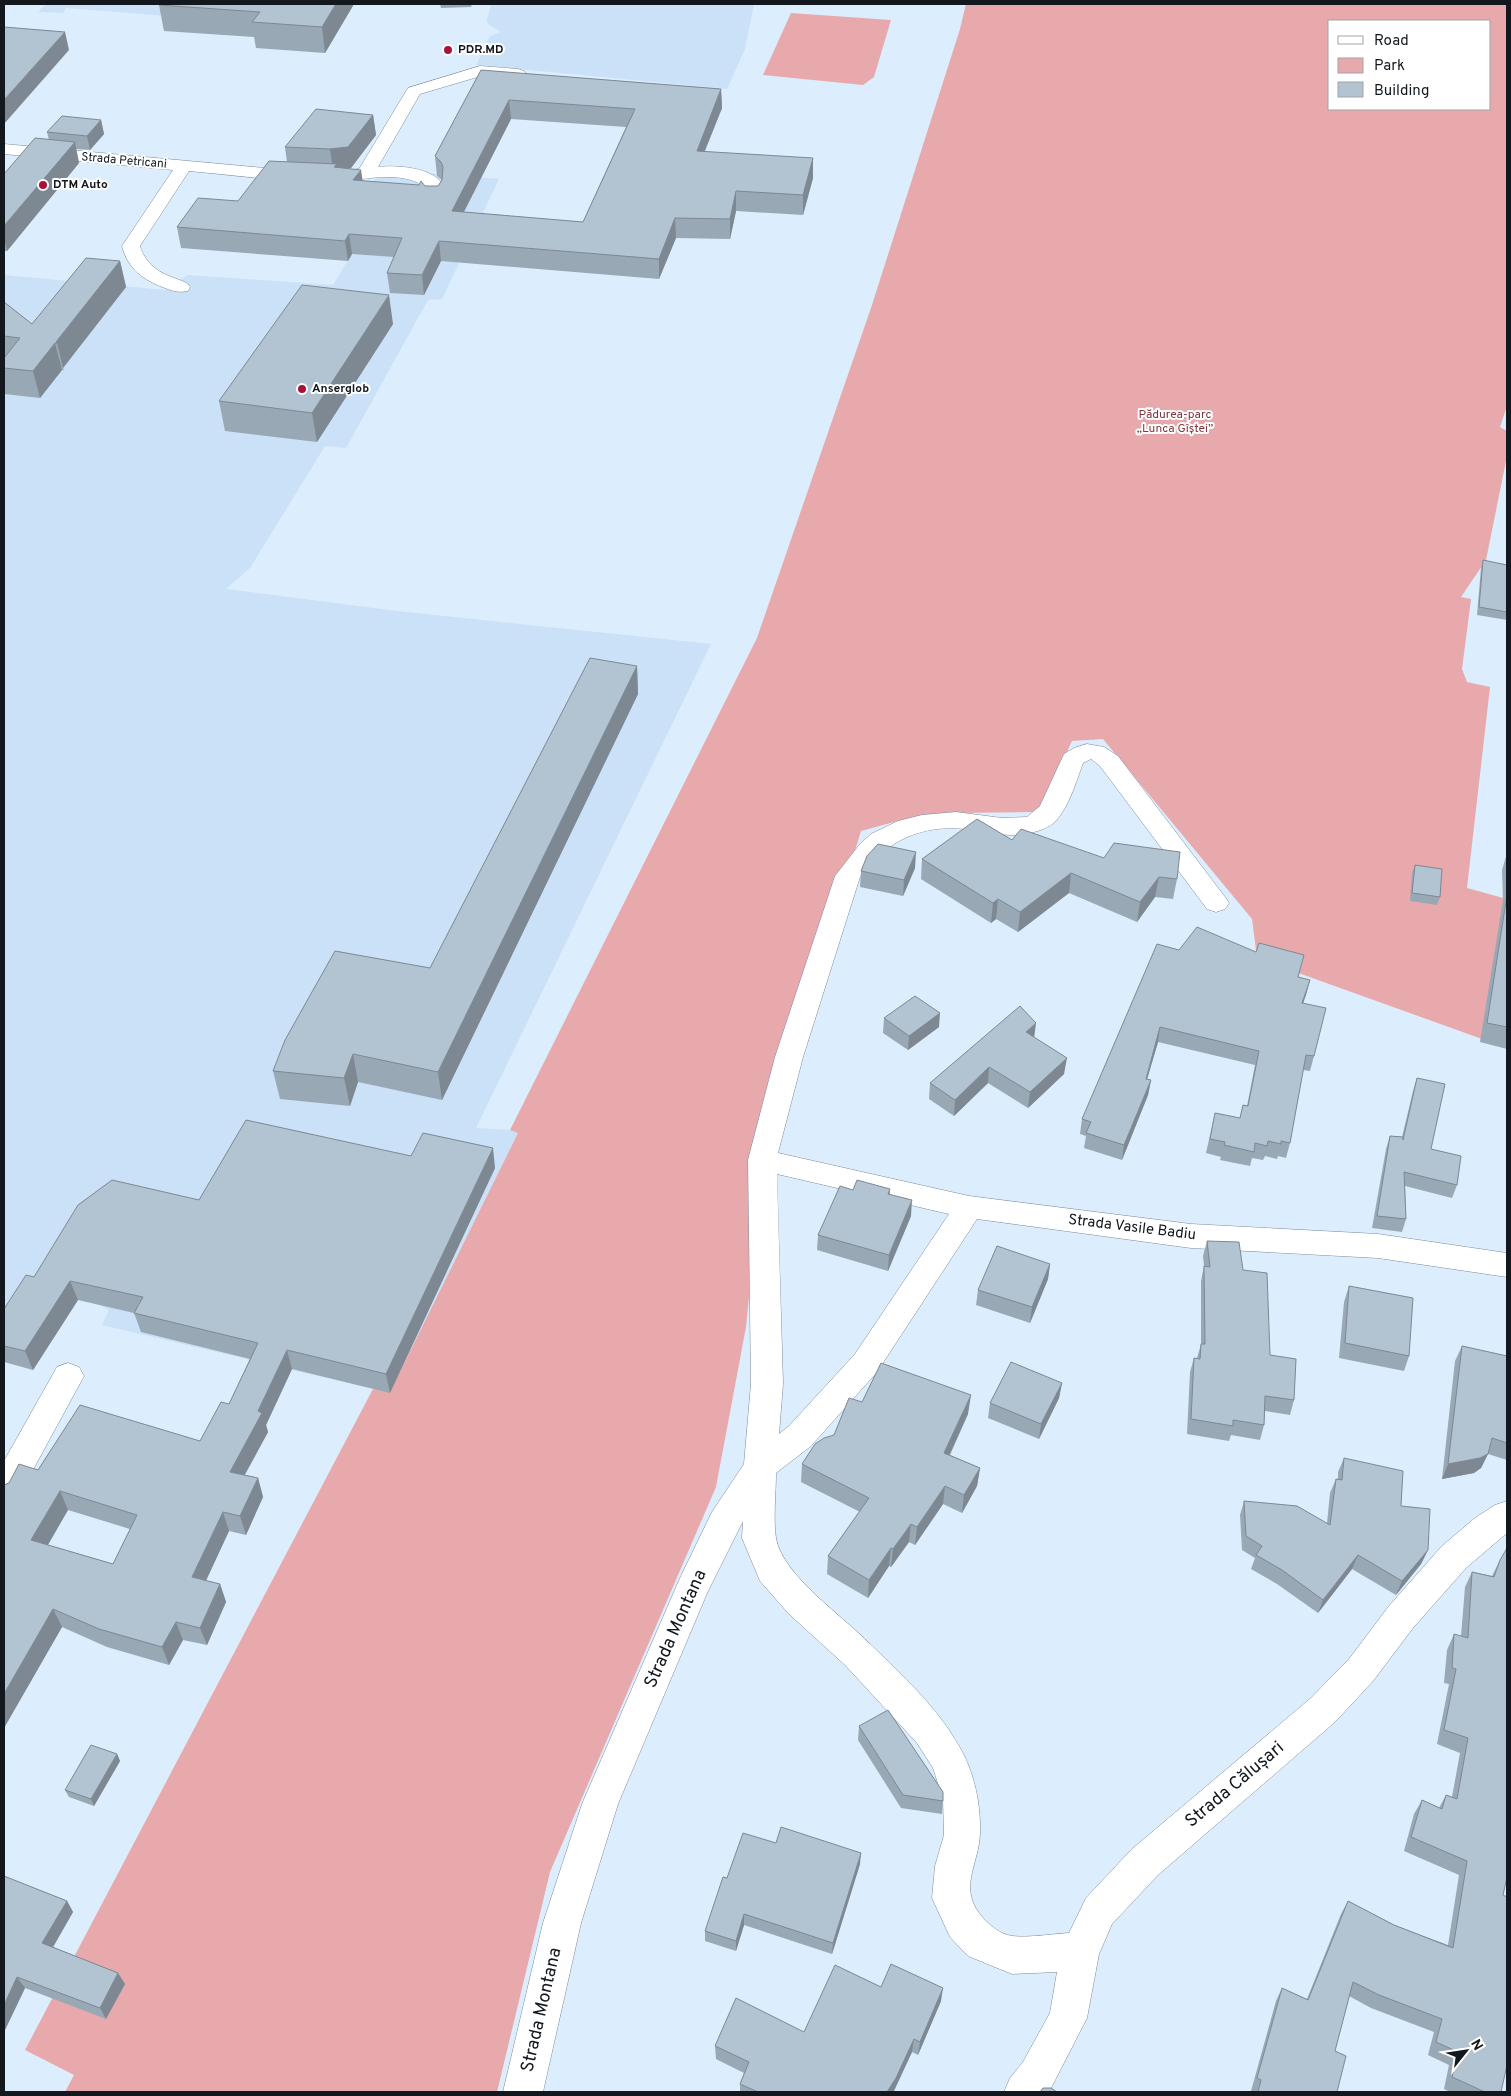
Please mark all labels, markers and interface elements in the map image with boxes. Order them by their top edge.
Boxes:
legend [1328,20,1491,110]
text: Road [1374,32,1409,51]
place label: PDR.MD [458,42,504,58]
marker: PDR.MD [442,44,454,56]
text: Park [1374,57,1405,76]
text: Building [1374,82,1429,101]
street label: Strada Petricani [81,149,167,173]
place label: DTM Auto [53,177,108,193]
marker: DTM Auto [37,179,49,191]
place label: Anserglob [312,381,369,397]
marker: Anserglob [296,383,308,395]
park label: Pădurea-parc „Lunca Gîștei” [1137,407,1213,437]
street label: Strada Vasile Badiu [1067,1211,1197,1245]
street label: Strada Montana [640,1566,712,1692]
street label: Strada Călușari [1181,1737,1289,1833]
street label: Strada Montana [516,1945,568,2075]
north arrow [1441,2026,1491,2076]
text: N [1466,2037,1486,2054]

